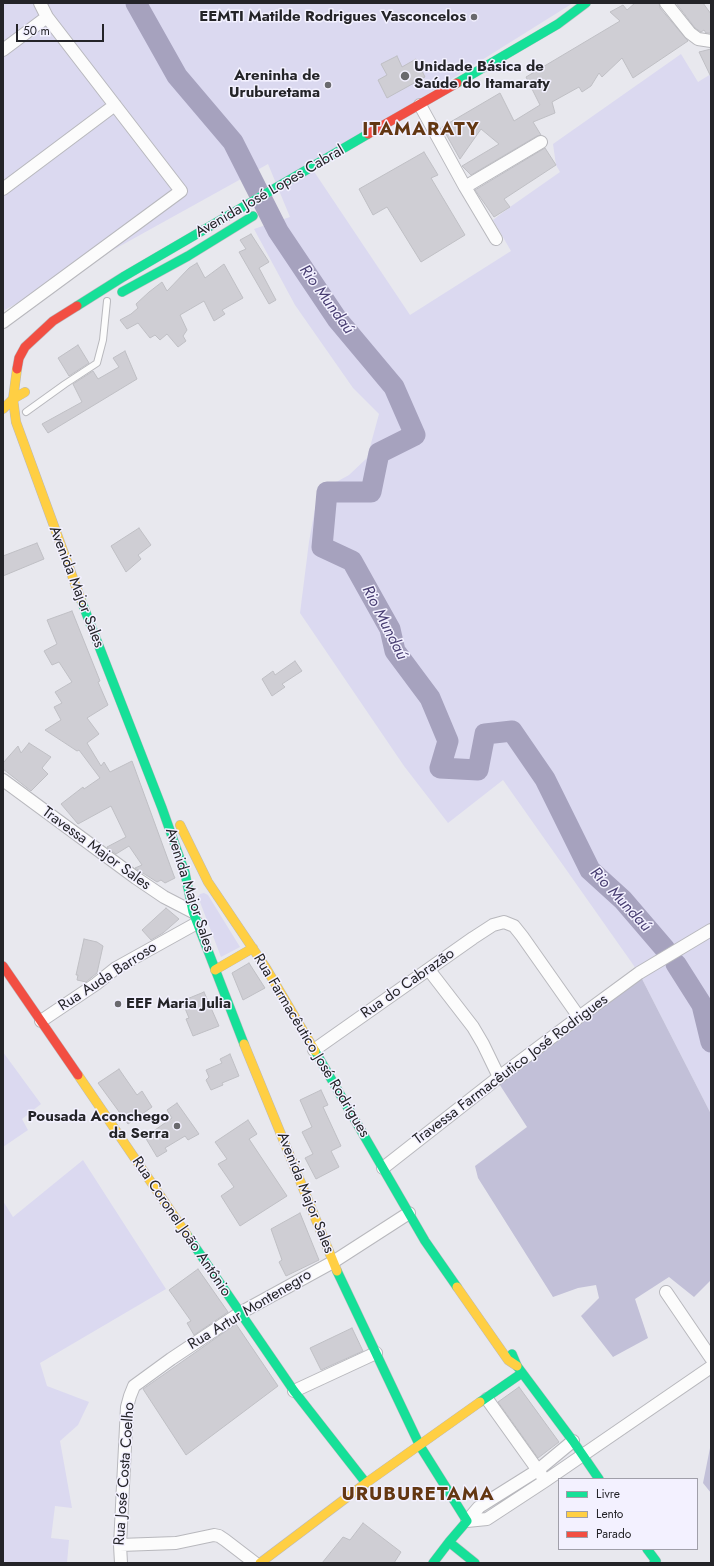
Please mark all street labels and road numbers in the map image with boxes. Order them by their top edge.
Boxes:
street label: Avenida José Lopes Cabral [192,142,348,242]
street label: Avenida Major Sales [45,524,107,650]
street label: Travessa Major Sales [38,804,154,894]
street label: Avenida Major Sales [161,826,217,954]
street label: Rua Auda Barroso [55,938,161,1016]
street label: Rua do Cabrazão [358,945,458,1023]
street label: Rua Farmacêutico José Rodrigues [249,951,373,1141]
street label: Travessa Farmacêutico José Rodrigues [410,991,612,1149]
street label: Avenida Major Sales [273,1130,337,1256]
street label: Rua Coronel João Antônio [128,1154,234,1300]
street label: Rua Artur Montenegro [185,1266,315,1354]
street label: Rua José Costa Coelho [111,1402,139,1546]

